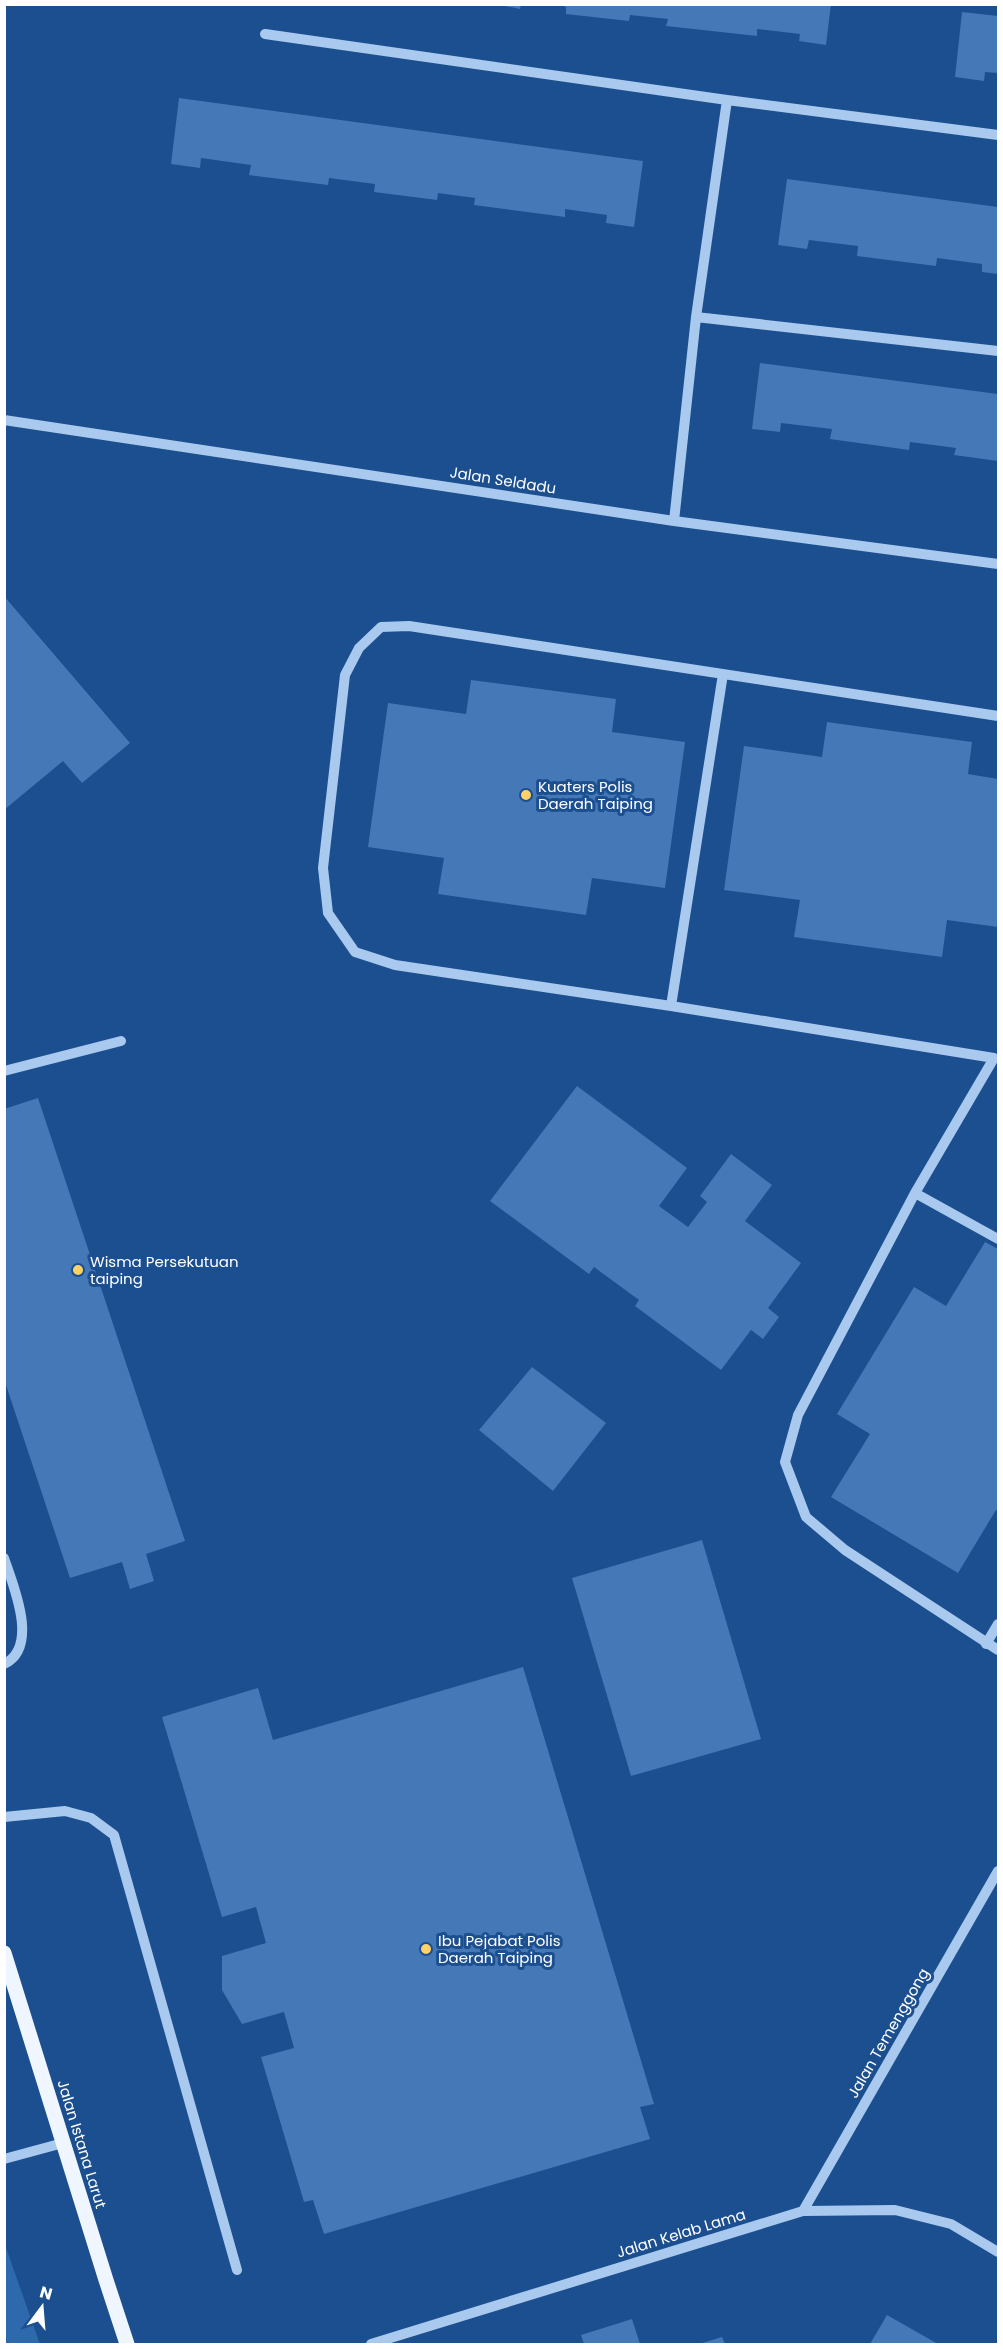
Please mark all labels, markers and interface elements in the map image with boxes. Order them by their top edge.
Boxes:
street label: Jalan Seldadu [448,461,558,499]
place label: Kuaters Polis Daerah Taiping [538,776,653,814]
marker: Kuaters Polis Daerah Taiping [519,788,533,802]
place label: Wisma Persekutuan taiping [90,1251,239,1289]
marker: Wisma Persekutuan taiping [71,1263,85,1277]
place label: Ibu Pejabat Polis Daerah Taiping [438,1930,561,1968]
marker: Ibu Pejabat Polis Daerah Taiping [419,1942,433,1956]
street label: Jalan Temenggong [842,1964,934,2102]
street label: Jalan Istana Larut [52,2077,112,2211]
street label: Jalan Kelab Lama [614,2203,748,2263]
north arrow [12,2277,72,2337]
text: N [37,2280,55,2306]

